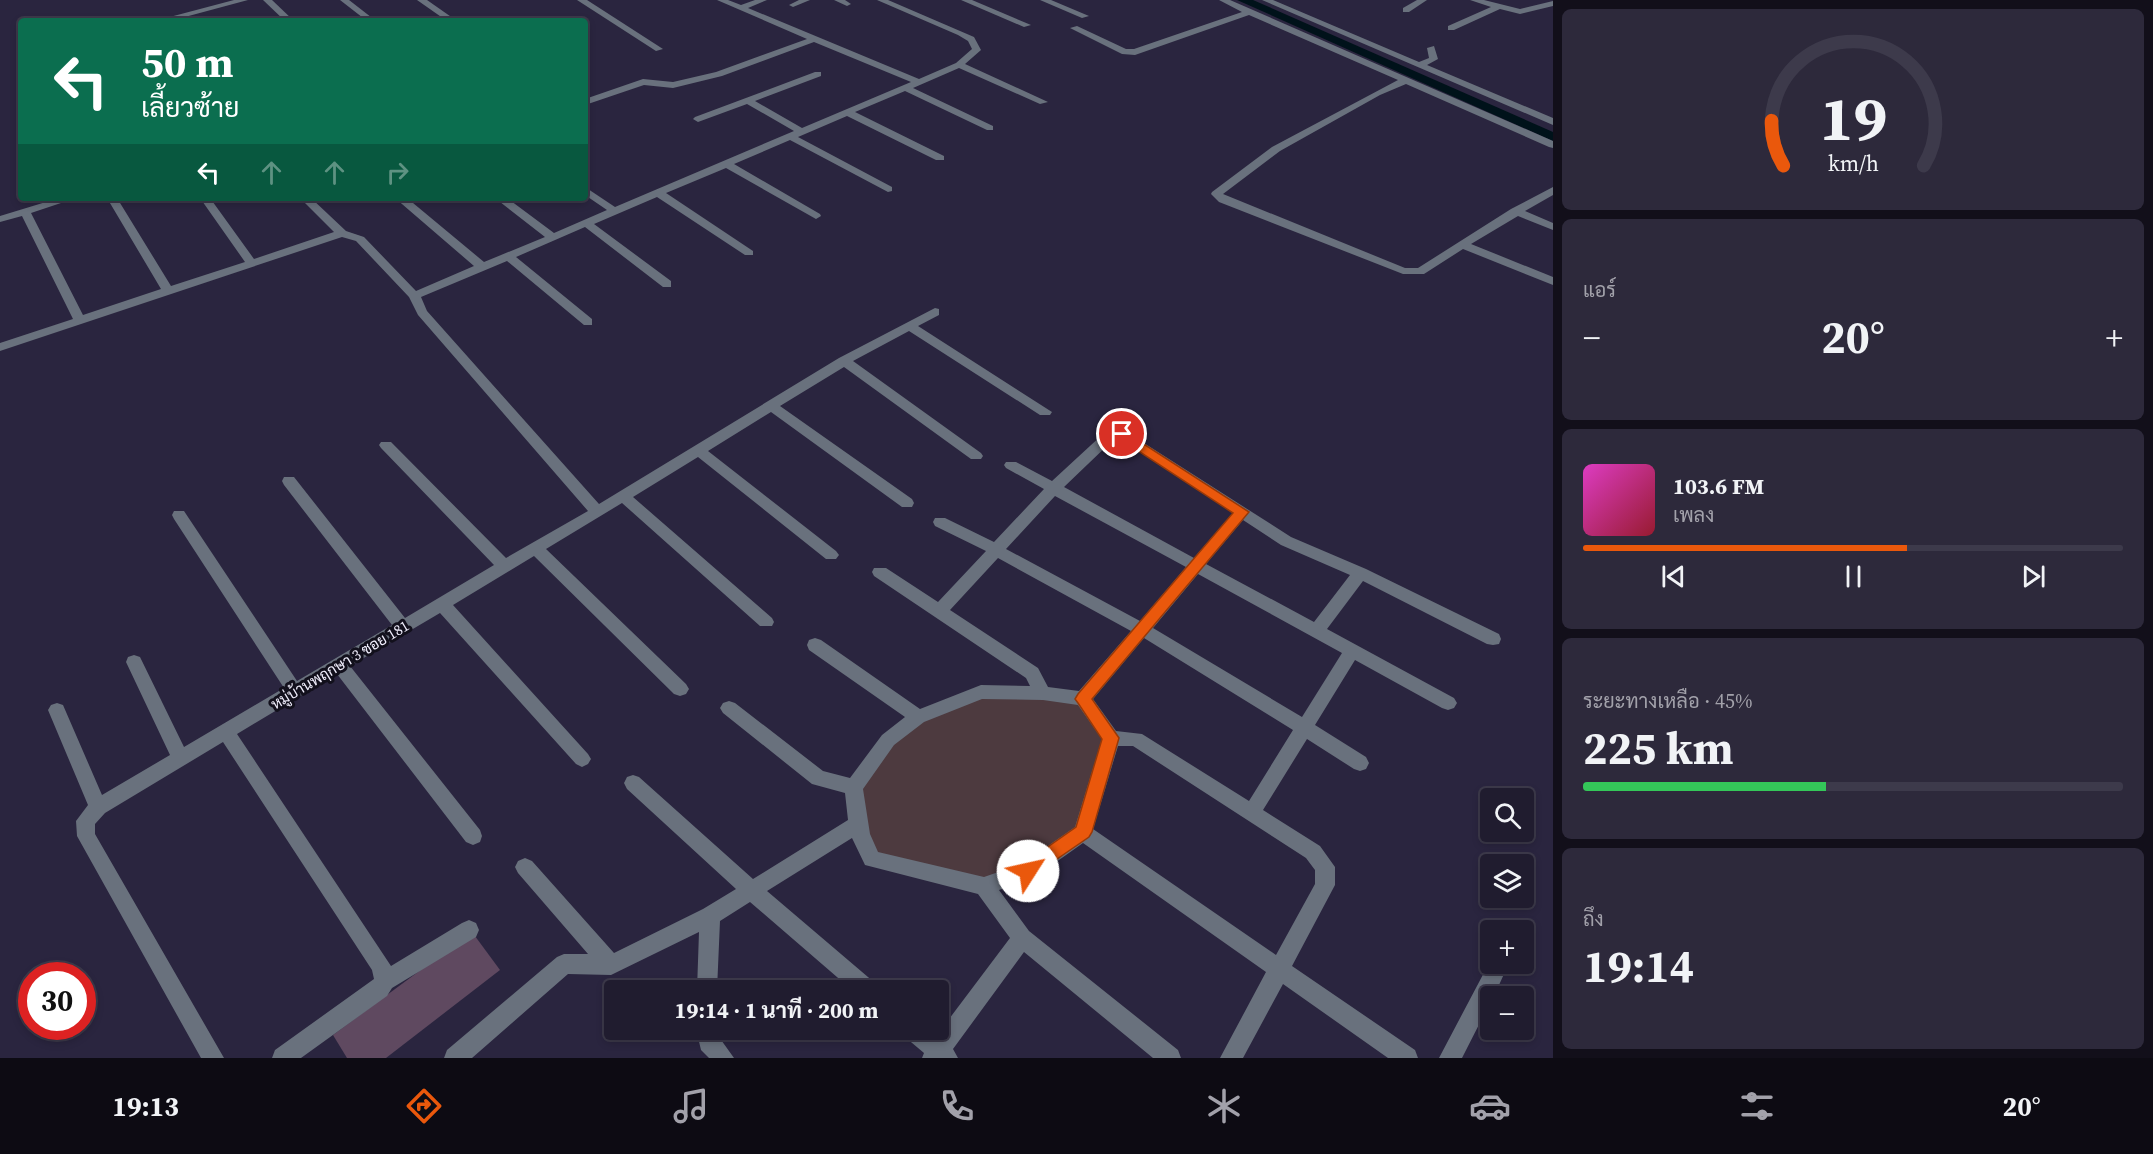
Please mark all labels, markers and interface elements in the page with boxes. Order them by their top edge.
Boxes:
text: 50 m [141,33,234,91]
icon: left [42,42,120,120]
text: 19 [1819,76,1887,162]
text: เลี้ยวซ้าย [141,89,239,126]
text: km/h [1827,150,1879,179]
icon: left [192,156,225,189]
icon: ahead [255,156,288,189]
icon: ahead [318,156,351,189]
icon: right [381,156,414,189]
text: แอร์ [1583,276,1616,304]
text: 20° [1821,306,1885,368]
text: − [1583,315,1601,360]
text: + [2105,315,2123,360]
pin [1096,408,1147,459]
icon: arrive [1105,417,1138,450]
text: 103.6 FM [1673,471,1764,501]
text: เพลง [1673,501,1714,529]
icon: previous [1657,560,1690,593]
icon: pause [1837,560,1870,593]
icon: next [2017,560,2050,593]
street label: หมู่บ้านพฤกษา 3 ซอย 181 [267,615,413,714]
text: ระยะทางเหลือ · 45% [1583,687,1753,715]
text: 225 km [1583,717,1734,779]
map controls [1480,788,1534,1040]
button: search [1480,788,1534,842]
position arrow [996,839,1060,903]
button: layers [1480,854,1534,908]
text: ถึง [1583,905,1604,933]
button: + [1480,920,1534,974]
text: 19:14 [1583,935,1694,997]
speed limit sign: 30 [18,962,96,1040]
button: − [1480,986,1534,1040]
text: 19:14 · 1 นาที · 200 m [675,995,878,1025]
icon: directions [403,1085,445,1127]
icon: music [670,1085,712,1127]
icon: phone [936,1085,978,1127]
icon: climate [1203,1085,1245,1127]
icon: car [1469,1085,1511,1127]
icon: filters [1736,1085,1778,1127]
text: 19:13 [112,1088,179,1125]
text: 20° [2003,1088,2041,1125]

